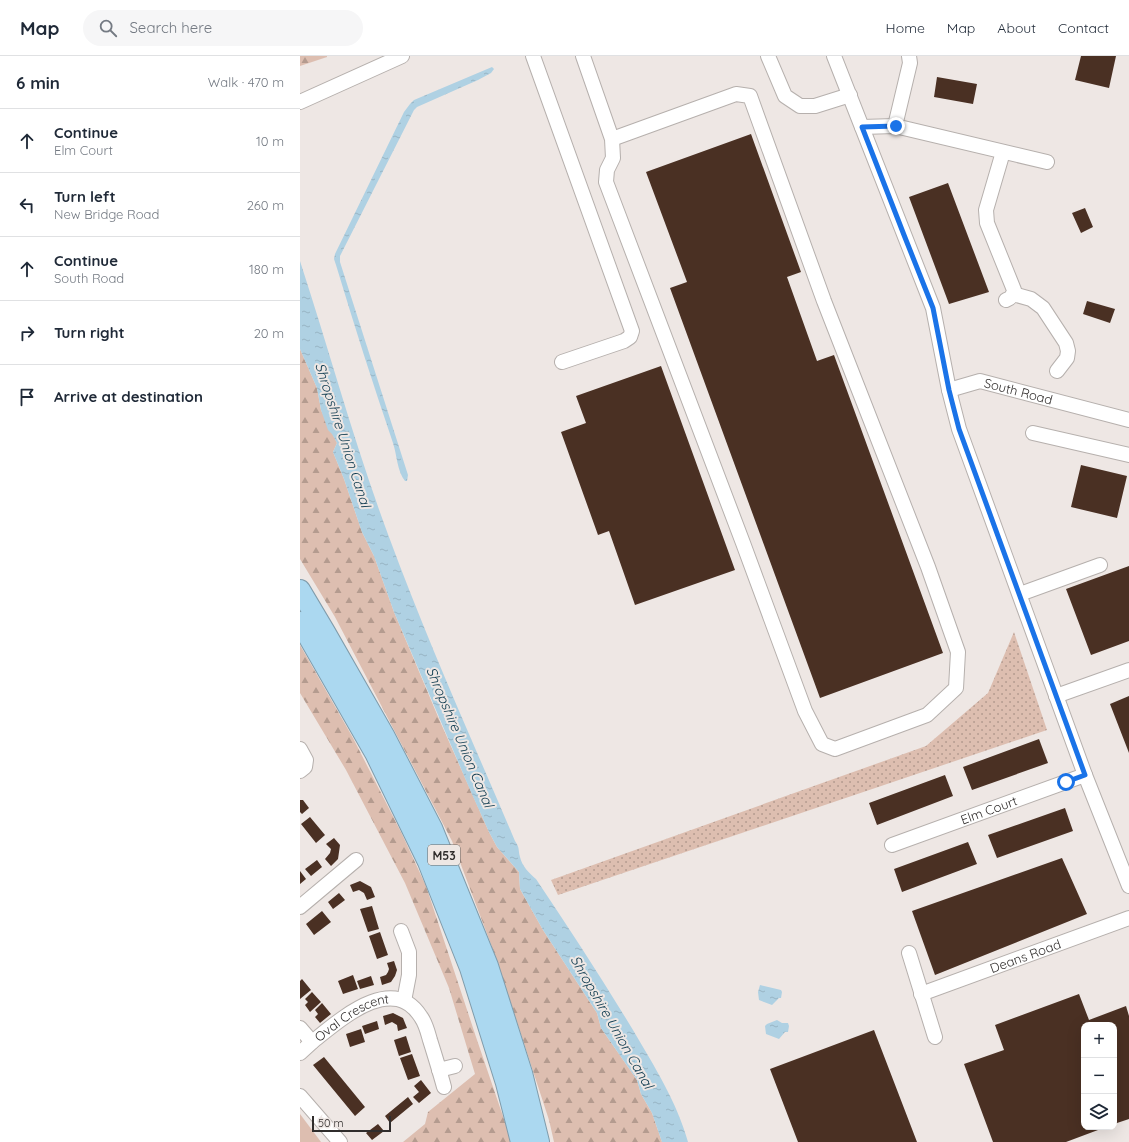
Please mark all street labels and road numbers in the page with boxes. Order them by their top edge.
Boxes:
street label: South Road [982,374,1054,408]
street label: Elm Court [958,792,1019,827]
road number: M53 [428,845,460,865]
street label: Deans Road [988,936,1063,976]
street label: Oval Crescent [311,990,389,1045]

